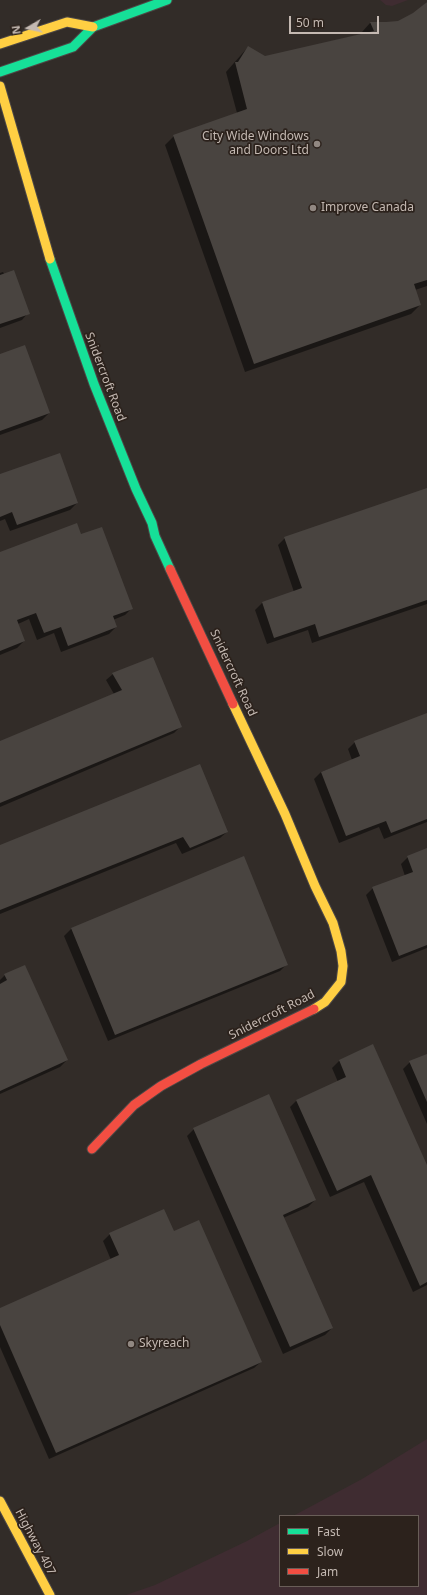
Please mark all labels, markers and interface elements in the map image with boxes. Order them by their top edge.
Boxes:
north arrow [8,8,48,48]
scale bar [291,8,381,34]
text: 50 m [296,14,324,31]
text: N [8,24,24,36]
place label: City Wide Windows and Doors Ltd [202,130,309,158]
marker: City Wide Windows and Doors Ltd [312,139,322,149]
place label: Improve Canada [321,201,414,215]
marker: Improve Canada [308,203,318,213]
street label: Snidercroft Road [81,330,129,424]
street label: Snidercroft Road [207,627,259,719]
street label: Snidercroft Road [227,987,317,1043]
place label: Skyreach [139,1337,190,1351]
marker: Skyreach [126,1339,136,1349]
street label: Highway 407 [12,1506,58,1578]
legend [279,1515,419,1587]
text: Fast [317,1523,340,1540]
text: Slow [317,1543,343,1560]
text: Jam [317,1563,338,1580]

